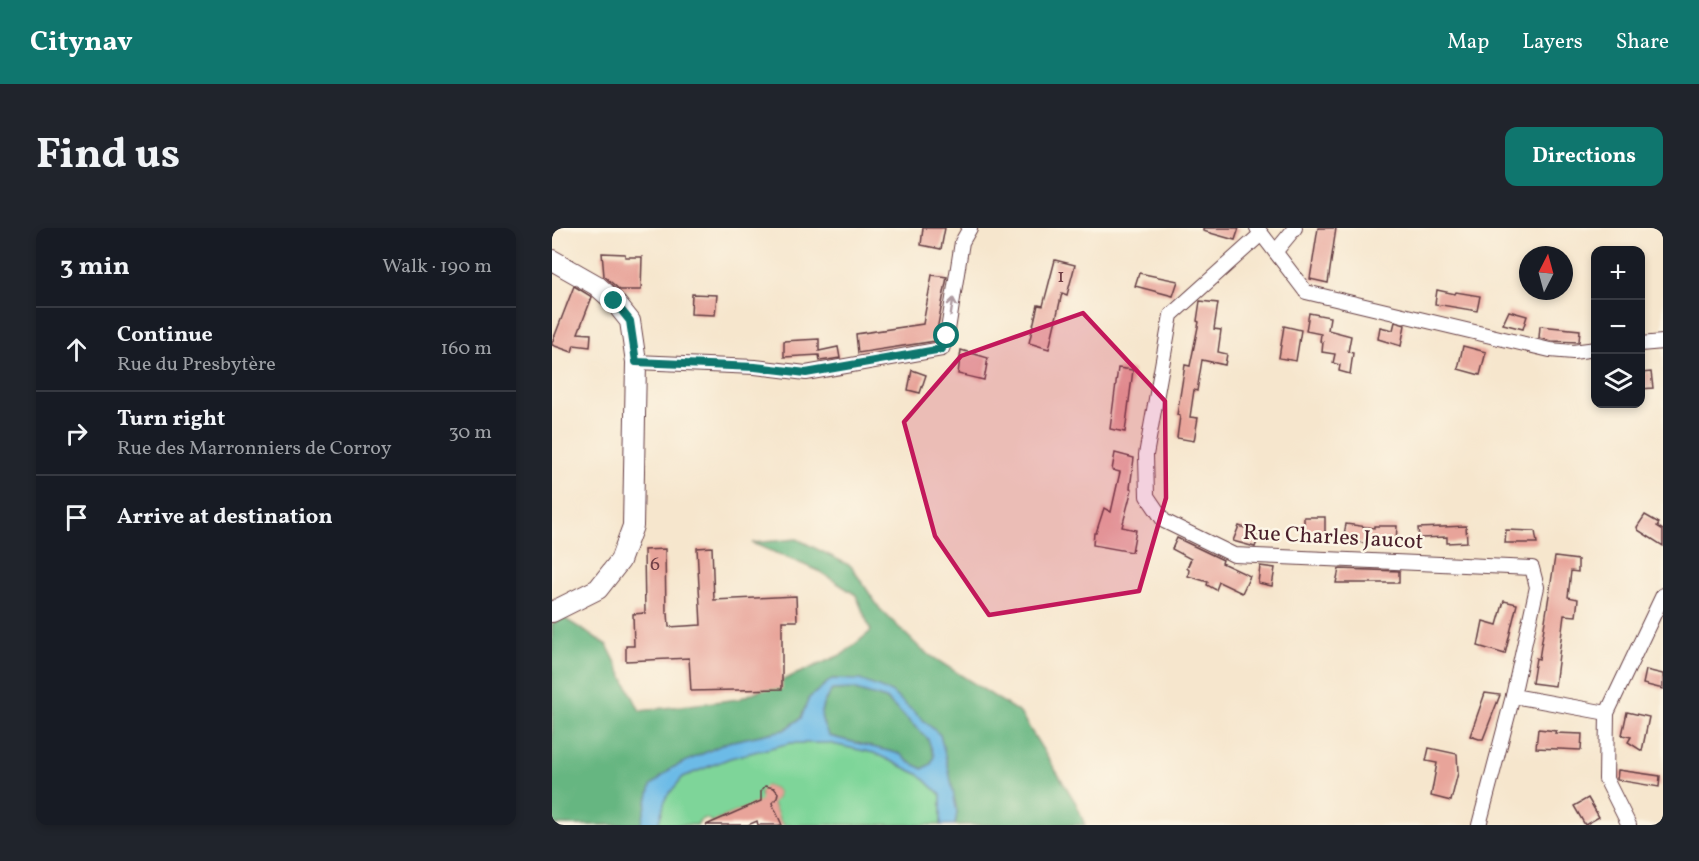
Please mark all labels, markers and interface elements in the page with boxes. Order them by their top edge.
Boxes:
text: Citynav [30,23,133,62]
text: Map [1447,28,1489,57]
text: Layers [1522,28,1583,57]
text: Share [1616,28,1669,57]
text: Find us [36,127,180,186]
button: Directions [1505,127,1663,186]
north arrow [1519,246,1573,300]
map controls [1591,246,1645,408]
button: + [1591,246,1645,300]
text: 3 min [60,249,130,285]
text: Walk · 190 m [382,253,492,281]
house number: 1 [1057,263,1065,291]
route end [600,287,626,313]
one-way arrow [947,298,958,317]
button: − [1591,300,1645,354]
text: Continue [117,320,213,351]
route start [933,322,959,348]
icon: ahead [60,333,93,366]
text: 160 m [440,335,492,363]
text: Rue du Presbytère [117,351,276,379]
button: layers [1591,354,1645,408]
text: Turn right [117,404,225,435]
icon: right [60,417,93,450]
text: 30 m [448,419,492,447]
text: Rue des Marronniers de Corroy [117,435,392,463]
icon: arrive [60,501,93,534]
text: Arrive at destination [117,502,333,533]
street label: Rue Charles Jaucot [1242,518,1424,558]
house number: 6 [650,551,660,579]

